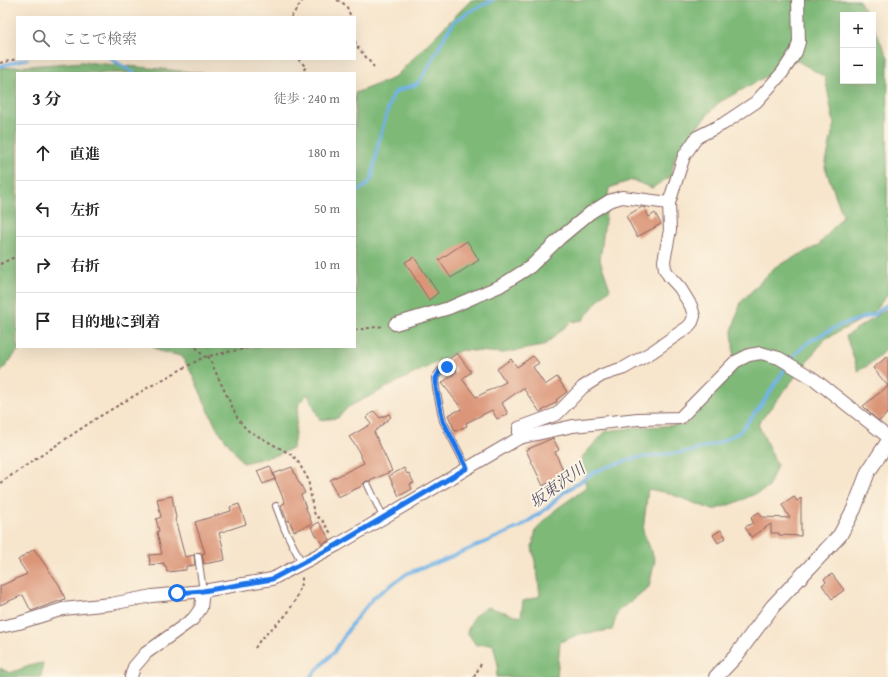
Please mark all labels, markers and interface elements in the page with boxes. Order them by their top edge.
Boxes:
map controls [840,12,876,84]
button: + [840,12,876,48]
search box [16,16,356,60]
icon: search [30,27,52,49]
text: ここで検索 [62,28,137,49]
button: − [840,48,876,84]
text: 3 分 [32,86,62,111]
text: 徒歩 · 240 m [274,89,340,108]
icon: ahead [32,142,54,164]
text: 直進 [70,143,100,164]
text: 180 m [308,143,340,162]
icon: left [32,198,54,220]
text: 左折 [70,199,100,220]
text: 50 m [314,199,340,218]
icon: right [32,254,54,276]
text: 右折 [70,255,100,276]
text: 10 m [314,255,340,274]
icon: arrive [32,310,54,332]
text: 目的地に到着 [70,311,160,332]
route end [438,358,456,376]
water label: 坂東沢川 [524,455,592,514]
route start [168,584,186,602]

